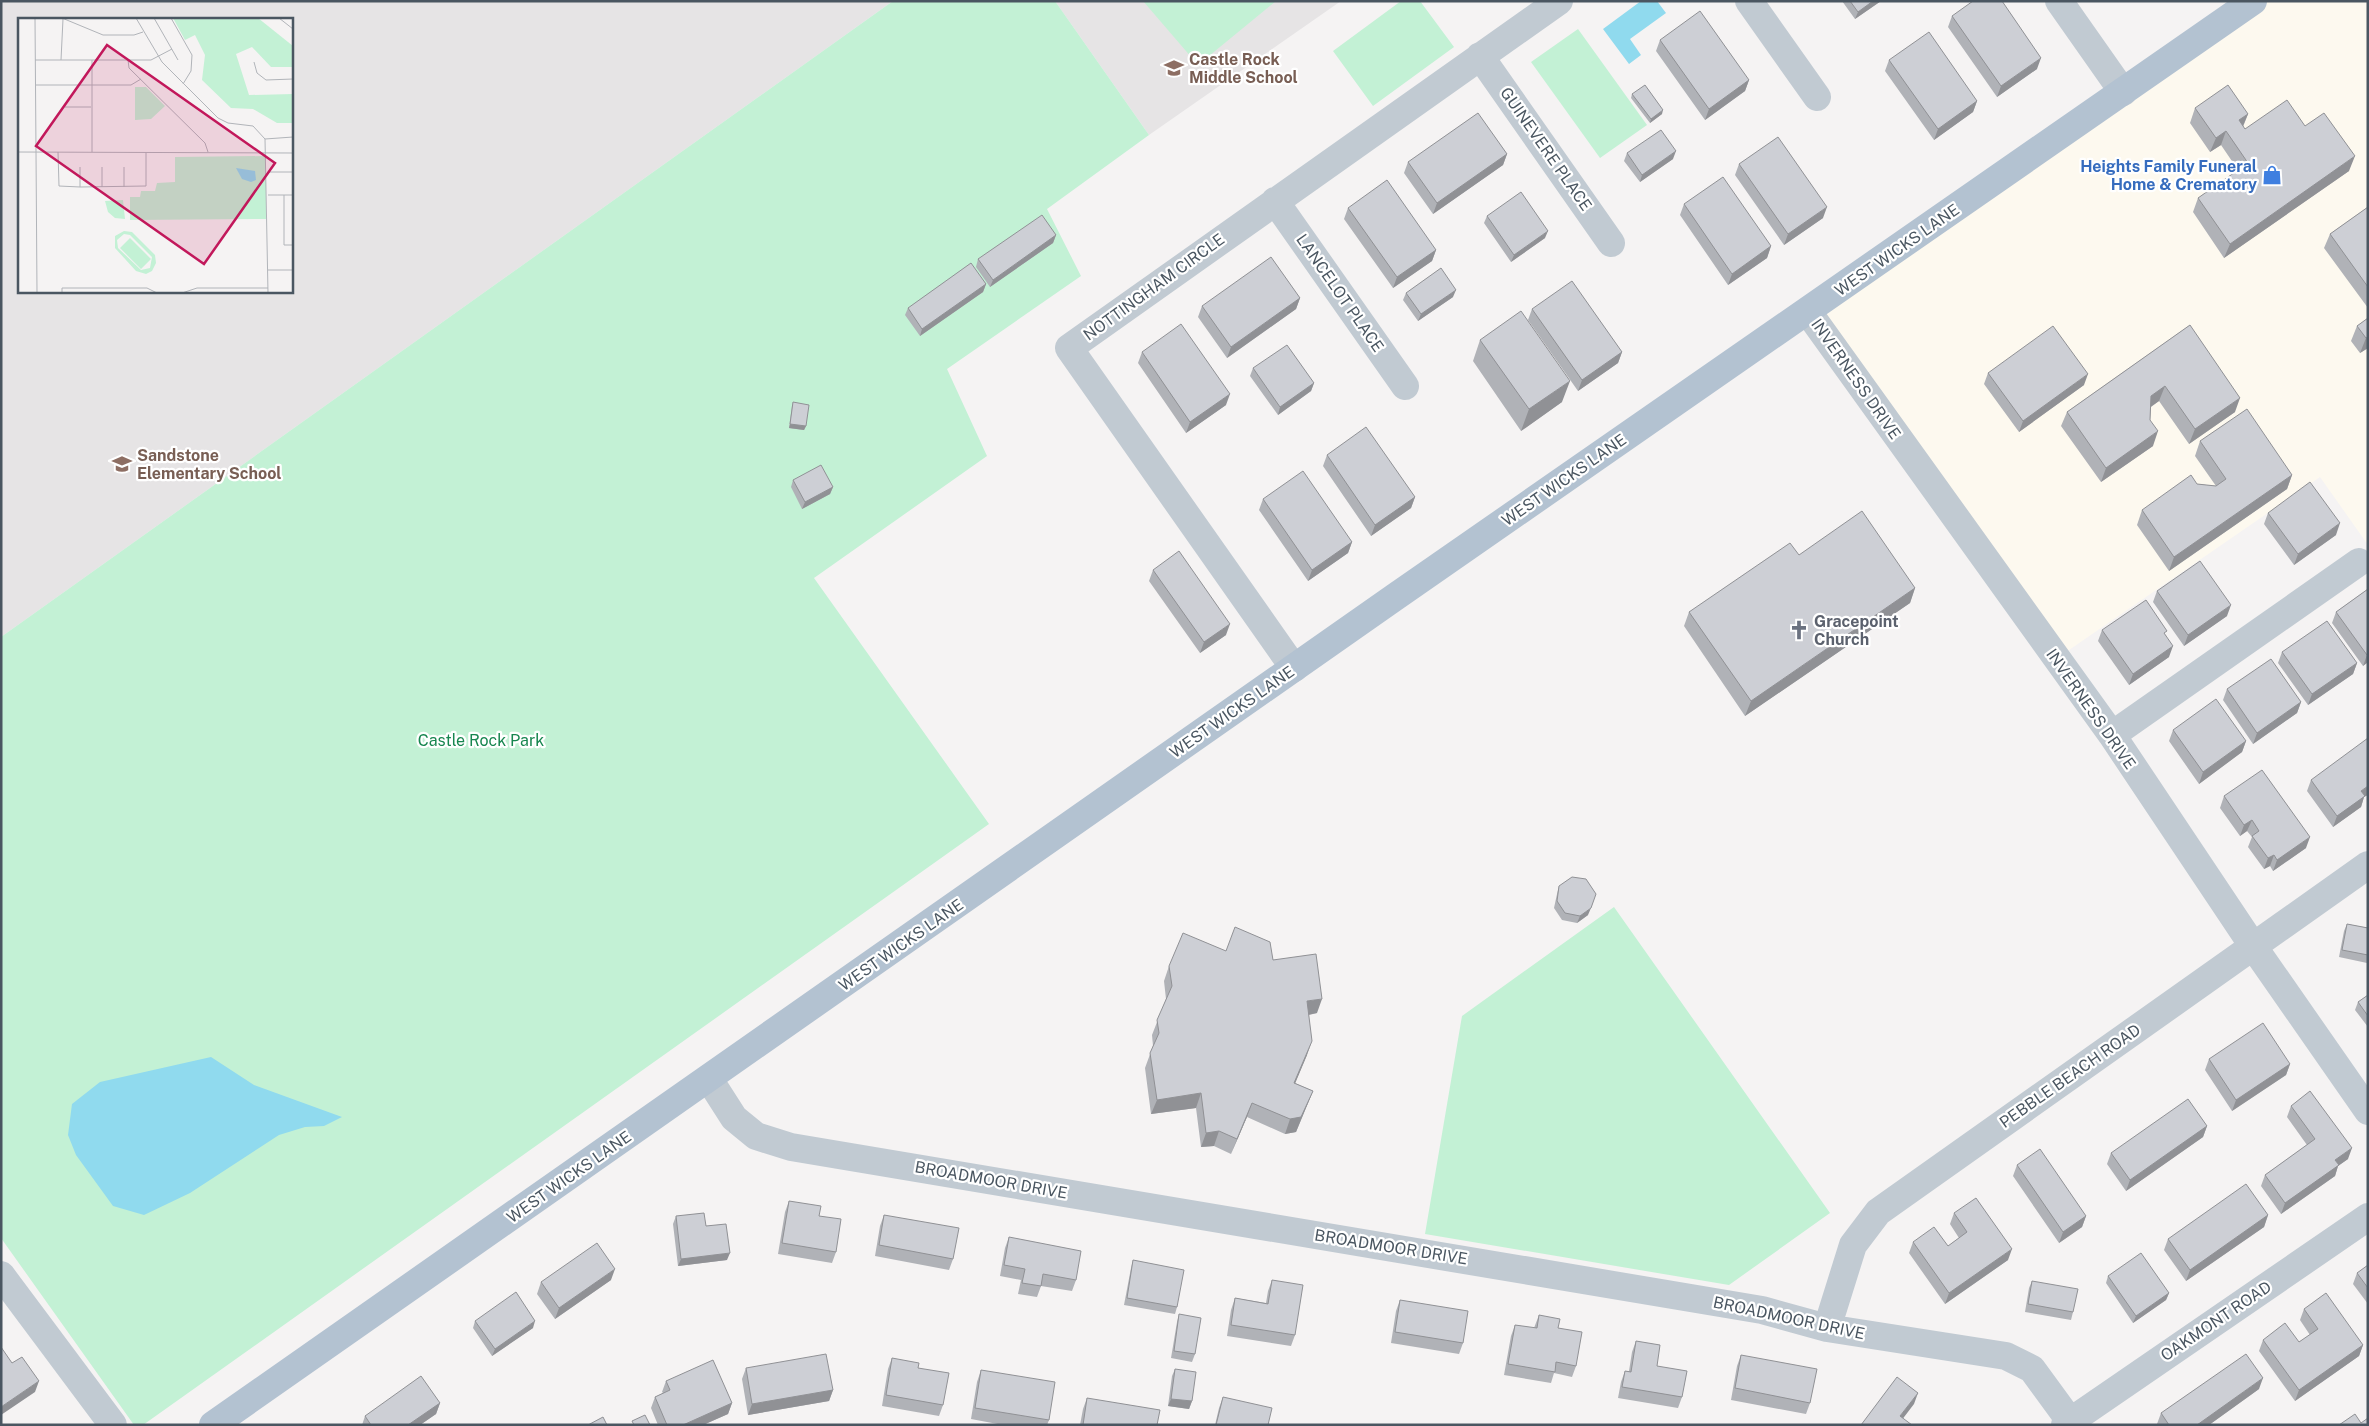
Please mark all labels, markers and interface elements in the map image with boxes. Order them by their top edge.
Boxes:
inset map [18,18,292,292]
place label: Castle Rock Middle School [1189,50,1298,87]
school or university icon: Castle Rock Middle School [1163,57,1185,79]
street label: GUINEVERE PLACE [1496,84,1596,214]
place label: Heights Family Funeral Home & Crematory [2080,157,2257,194]
shop icon: Heights Family Funeral Home & Crematory [2261,164,2283,186]
street label: WEST WICKS LANE [1831,200,1963,300]
street label: NOTTINGHAM CIRCLE [1080,229,1228,345]
street label: LANCELOT PLACE [1292,230,1388,356]
street label: INVERNESS DRIVE [1807,315,1905,443]
street label: WEST WICKS LANE [1498,430,1630,530]
place label: Sandstone Elementary School [137,446,282,483]
school or university icon: Sandstone Elementary School [111,453,133,475]
place label: Gracepoint Church [1814,612,1899,649]
church icon: Gracepoint Church [1788,619,1810,641]
street label: INVERNESS DRIVE [2042,645,2140,773]
street label: WEST WICKS LANE [1166,662,1298,762]
park label: Castle Rock Park [418,731,544,750]
street label: WEST WICKS LANE [835,895,967,995]
street label: PEBBLE BEACH ROAD [1996,1020,2144,1132]
street label: WEST WICKS LANE [503,1127,635,1227]
street label: BROADMOOR DRIVE [913,1157,1069,1203]
street label: BROADMOOR DRIVE [1313,1226,1469,1268]
street label: OAKMONT ROAD [2157,1277,2275,1365]
street label: BROADMOOR DRIVE [1711,1293,1867,1343]

